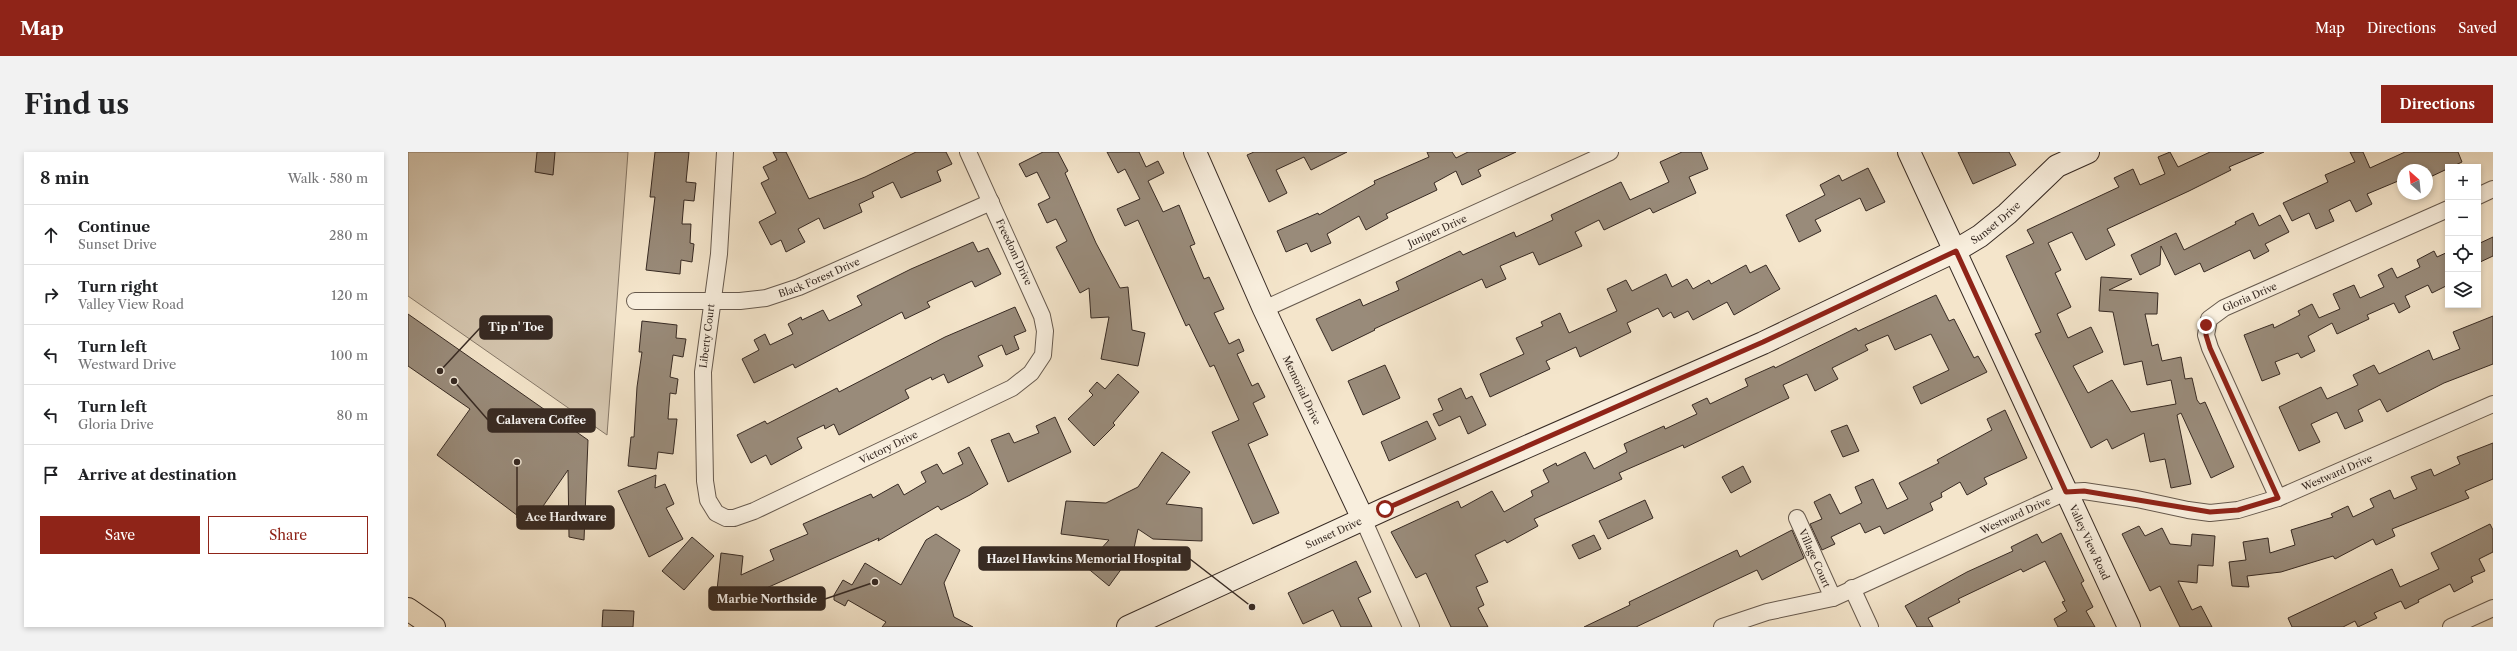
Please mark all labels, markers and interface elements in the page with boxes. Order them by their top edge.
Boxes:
text: Map [20,17,64,40]
text: Map [2315,19,2345,37]
text: Directions [2367,19,2436,37]
text: Saved [2458,19,2497,37]
button: Directions [2381,85,2493,123]
text: Find us [24,87,129,121]
north arrow [2397,164,2433,200]
map controls [2445,164,2481,308]
button: + [2445,164,2481,200]
text: 8 min [40,168,89,188]
text: Walk · 580 m [288,170,368,186]
street label: Sunset Drive [1968,198,2023,247]
button: − [2445,200,2481,236]
street label: Juniper Drive [1404,211,1469,250]
text: Continue [78,217,150,236]
street label: Freedom Drive [993,217,1035,288]
icon: ahead [40,224,62,246]
text: 280 m [329,227,368,243]
text: Sunset Drive [78,236,157,252]
button: locate [2445,236,2481,272]
street label: Black Forest Drive [777,254,862,300]
button: layers [2445,272,2481,308]
text: Turn right [78,277,158,296]
street label: Gloria Drive [2220,279,2279,314]
icon: right [40,284,62,306]
text: 120 m [331,287,368,303]
text: Valley View Road [78,296,184,312]
street label: Liberty Court [697,303,717,369]
callout: Tip n' Toe [480,316,552,339]
route end [2197,316,2215,334]
text: Tip n' Toe [488,320,544,334]
text: Turn left [78,337,147,356]
icon: left [40,344,62,366]
text: 100 m [330,347,368,363]
street label: Memorial Drive [1280,353,1324,427]
text: Westward Drive [78,356,176,372]
text: Turn left [78,397,147,416]
icon: left [40,404,62,426]
text: 80 m [336,407,368,423]
callout: Calavera Coffee [488,409,595,432]
text: Calavera Coffee [496,413,586,427]
text: Gloria Drive [78,416,154,432]
street label: Victory Drive [856,427,920,467]
street label: Westward Drive [2299,451,2374,494]
icon: arrive [40,464,62,486]
text: Arrive at destination [78,465,237,484]
street label: Westward Drive [1977,493,2053,537]
route start [1376,500,1394,518]
street label: Valley View Road [2066,502,2113,582]
callout: Ace Hardware [517,506,614,529]
text: Ace Hardware [525,510,607,524]
street label: Sunset Drive [1303,514,1364,551]
button: Save [40,516,200,554]
button: Share [208,516,368,554]
street label: Village Court [1796,526,1834,590]
callout: Hazel Hawkins Memorial Hospital [979,547,1190,570]
text: Hazel Hawkins Memorial Hospital [987,552,1182,566]
callout: Marbie Northside [709,587,825,610]
text: Marbie Northside [717,592,818,606]

